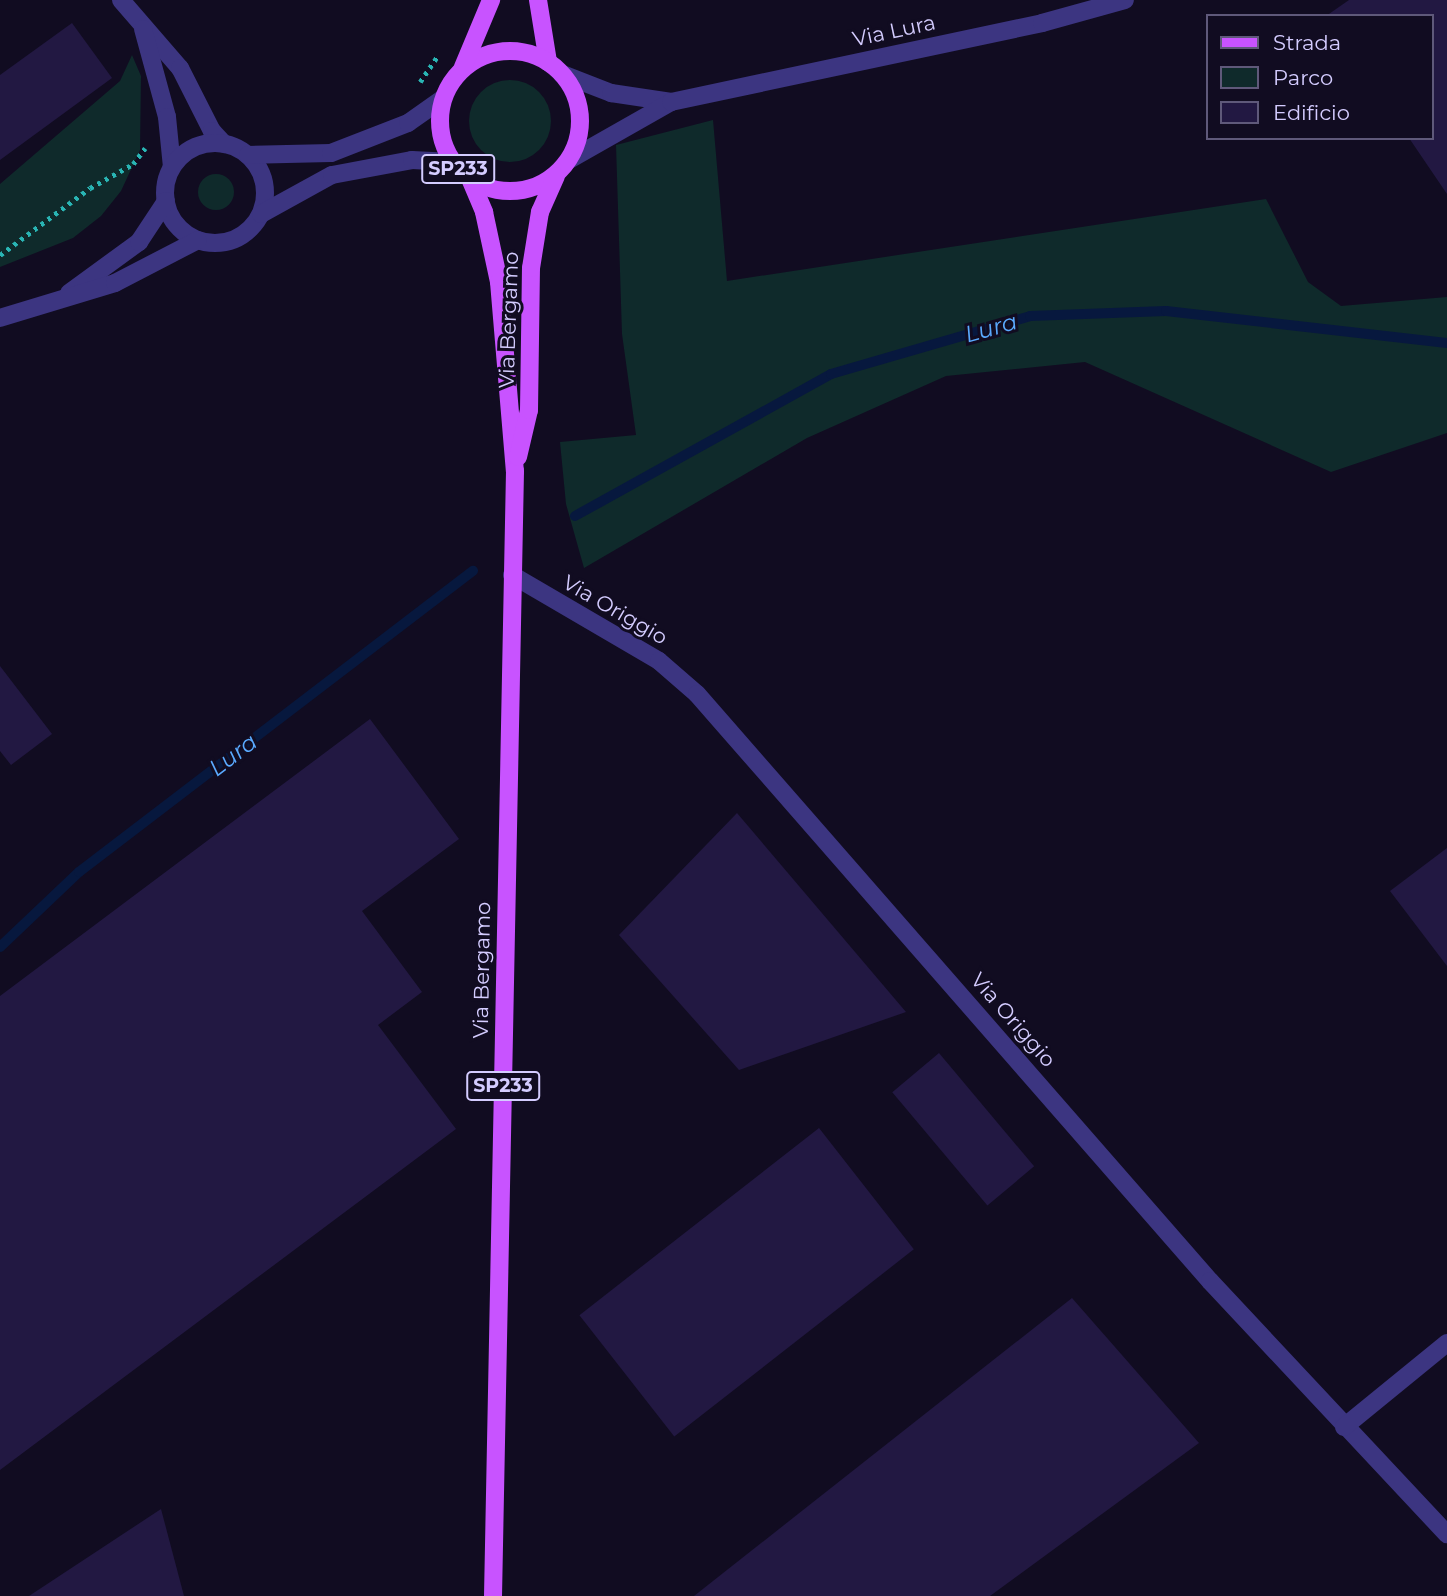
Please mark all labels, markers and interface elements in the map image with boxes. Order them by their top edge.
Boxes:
street label: Via Lura [850,10,938,52]
legend [1206,14,1433,140]
text: Strada [1273,30,1341,55]
text: Parco [1273,65,1333,90]
text: Edificio [1273,100,1350,125]
road number: SP233 [420,154,496,184]
street label: Via Bergamo [494,251,524,389]
water label: Lura [962,307,1020,349]
street label: Via Origgio [558,570,672,650]
water label: Lura [203,728,263,782]
street label: Via Bergamo [468,901,496,1039]
street label: Via Origgio [965,968,1061,1072]
road number: SP233 [464,1070,542,1102]

